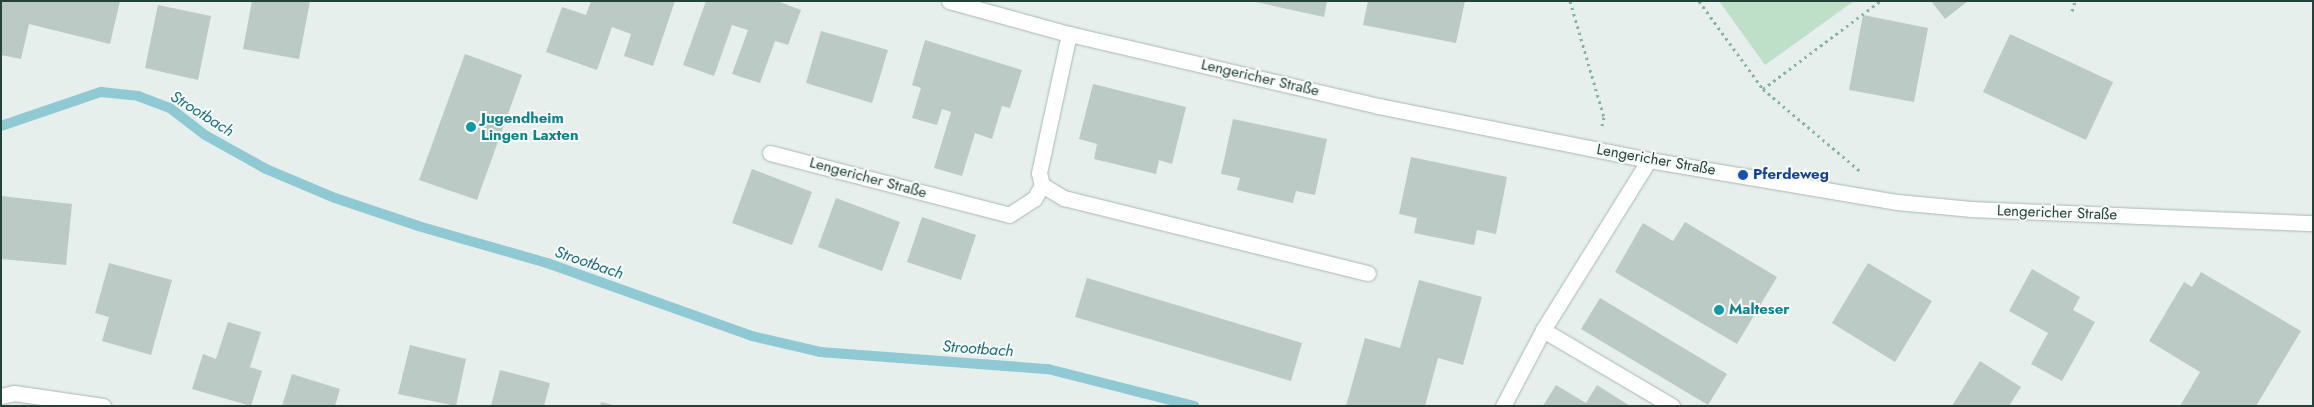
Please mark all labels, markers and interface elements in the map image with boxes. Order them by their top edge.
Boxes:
street label: Lengericher Straße [1199,56,1321,100]
water label: Strootbach [167,87,237,141]
place label: Jugendheim Lingen Laxten [481,109,579,144]
marker: Jugendheim Lingen Laxten [465,121,477,133]
street label: Lengericher Straße [1595,141,1717,179]
street label: Lengericher Straße [807,154,929,202]
place label: Pferdeweg [1753,166,1829,184]
marker: Pferdeweg [1737,169,1749,181]
street label: Lengericher Straße [1996,202,2118,224]
water label: Strootbach [552,242,626,284]
place label: Malteser [1729,301,1789,319]
marker: Malteser [1713,304,1725,316]
water label: Strootbach [942,337,1014,361]

